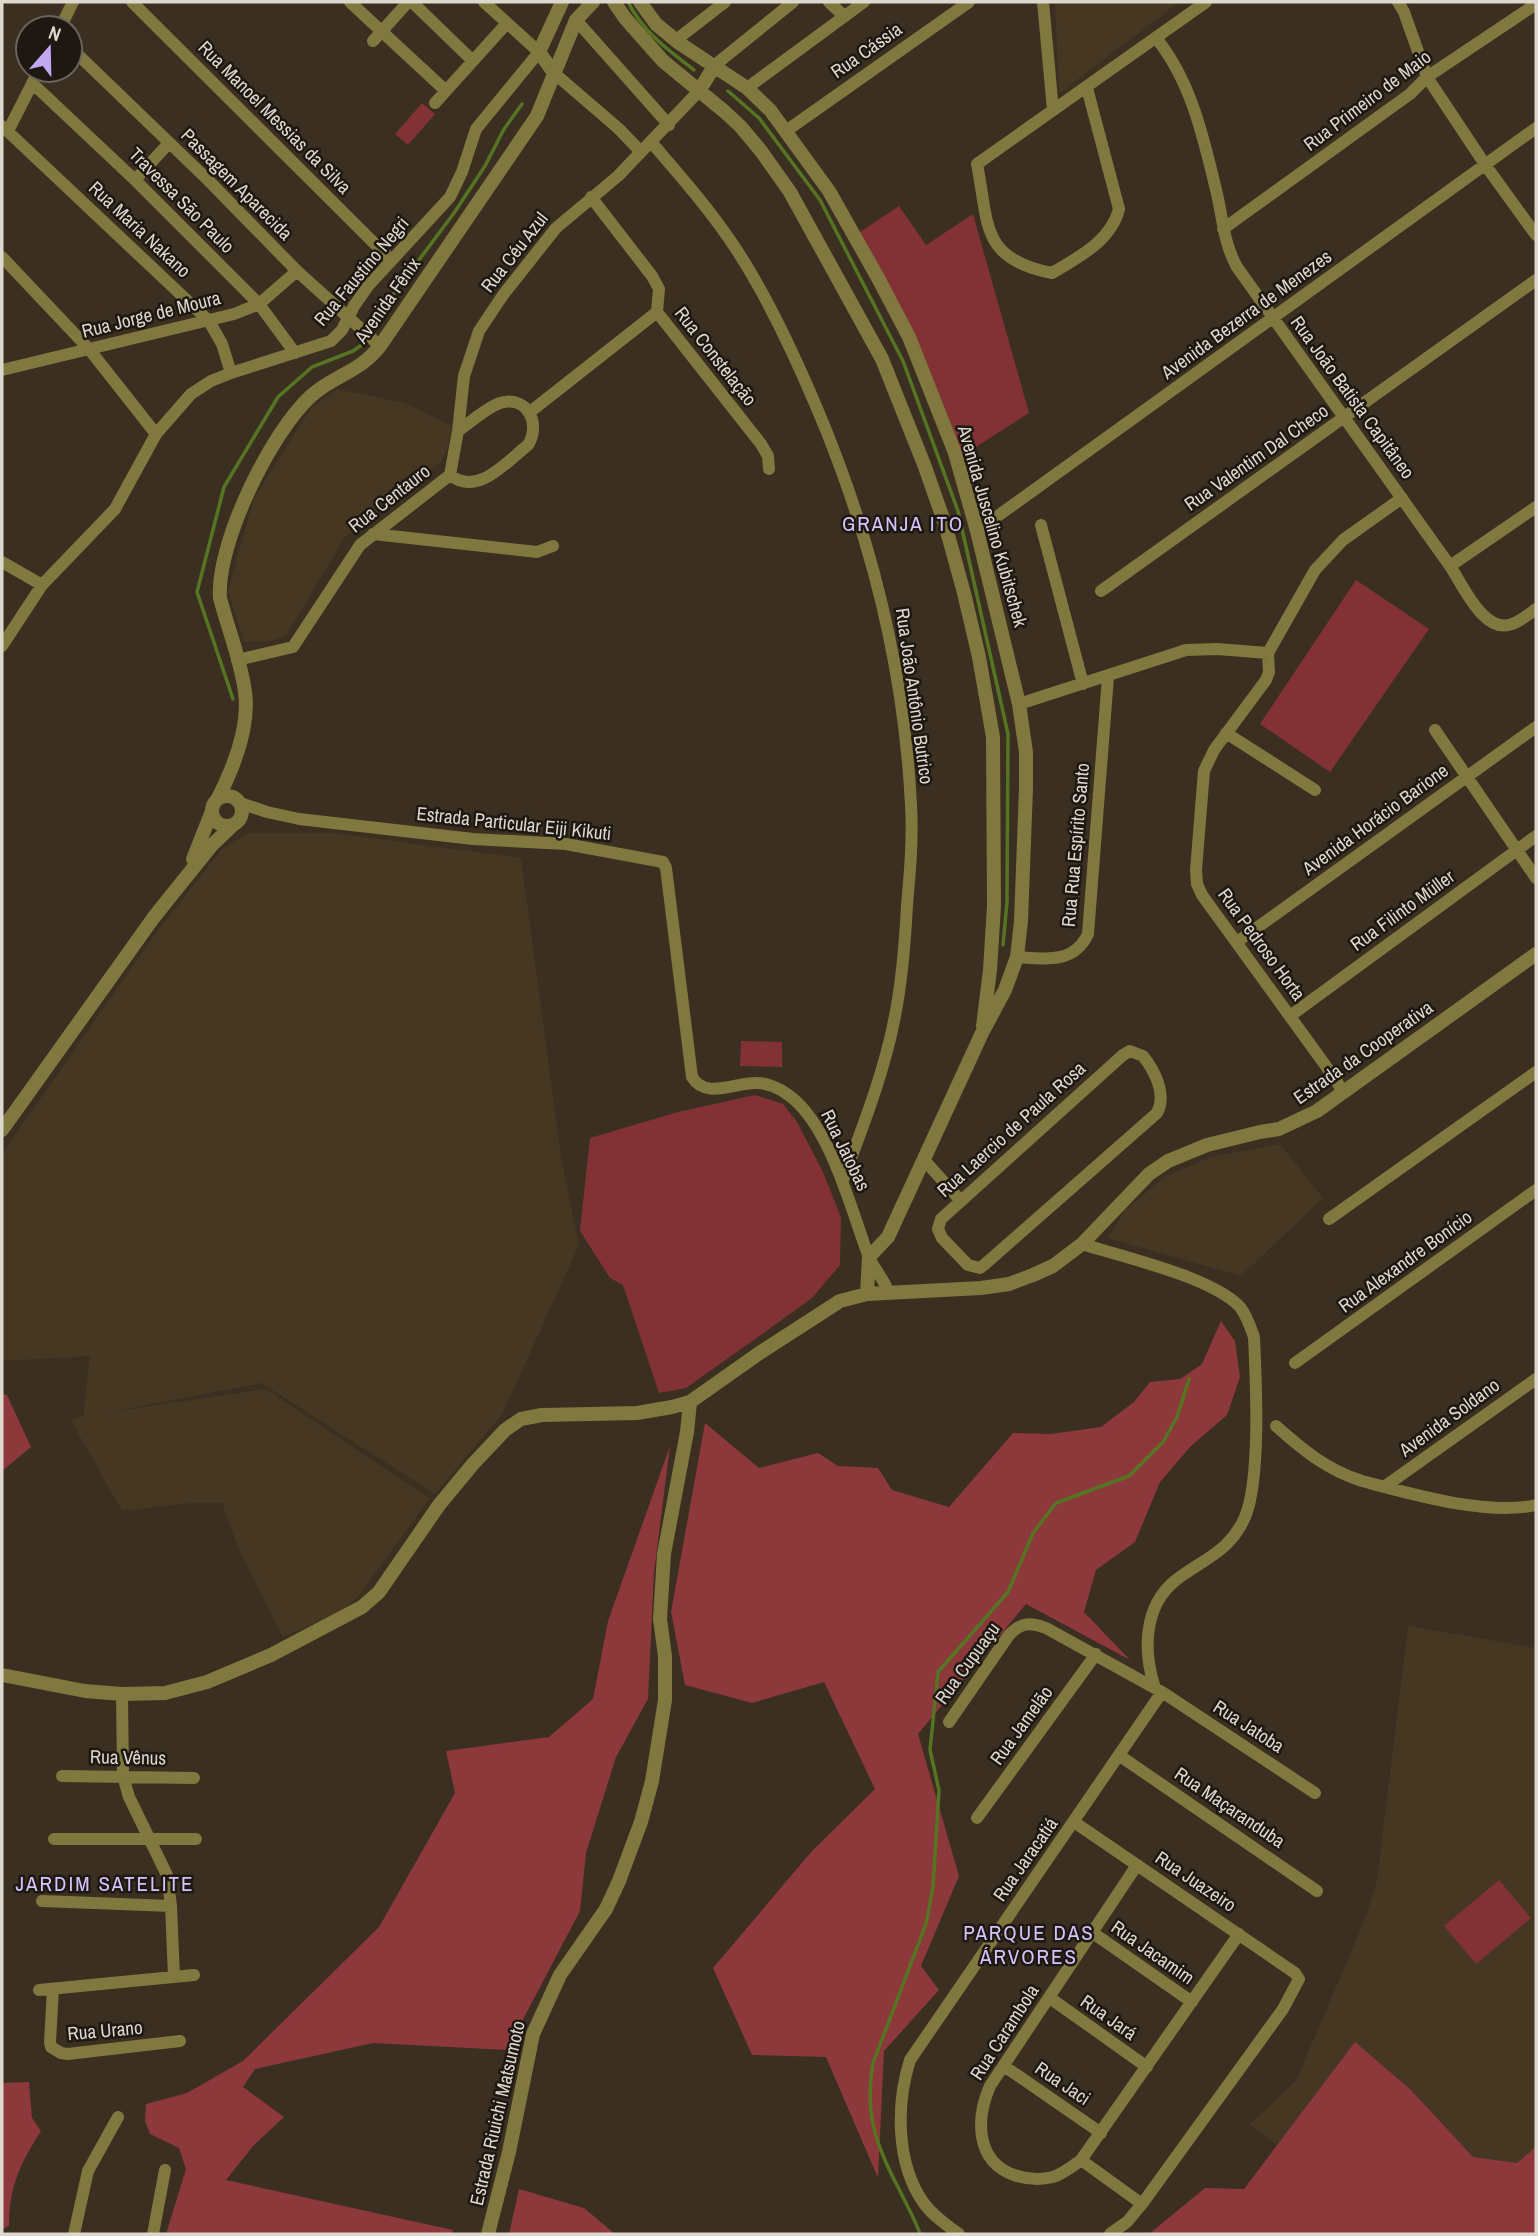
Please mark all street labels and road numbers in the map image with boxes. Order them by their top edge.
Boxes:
street label: Rua Cássia [825,16,907,84]
street label: Rua Manoel Messias da Silva [193,35,358,200]
street label: Rua Primeiro de Maio [1298,43,1436,157]
street label: Passagem Aparecida [175,122,299,246]
street label: Travessa São Paulo [123,141,241,259]
street label: Rua Maria Nakano [83,175,197,283]
street label: Rua Céu Azul [474,206,554,298]
street label: Rua Faustino Negri [308,211,414,331]
street label: Avenida Bezerra de Menezes [1155,243,1337,385]
street label: Avenida Fênix [347,252,426,349]
street label: Rua Jorge de Moura [79,284,223,344]
street label: Rua Constelação [669,301,763,411]
street label: Rua João Batista Capitâneo [1285,310,1421,484]
street label: Rua Valentim Dal Checo [1179,398,1333,516]
street label: Avenida Juscelino Kubitschek [951,421,1034,630]
street label: Rua Centauro [343,458,435,538]
street label: Rua João Antônio Butrico [890,606,940,786]
street label: Avenida Horácio Barione [1296,757,1453,881]
street label: Rua Rua Espírito Santo [1055,762,1095,928]
street label: Estrada Particular Eiji Kikuti [415,800,613,846]
street label: Rua Filinto Müller [1345,863,1460,957]
street label: Rua Pedroso Horta [1212,882,1312,1006]
street label: Estrada da Cooperativa [1288,994,1438,1110]
street label: Rua Laercio de Paula Rosa [931,1055,1091,1203]
street label: Rua Jatobas [815,1105,877,1195]
street label: Rua Alexandre Bonício [1333,1204,1477,1318]
street label: Avenida Soldano [1393,1372,1505,1463]
street label: Rua Cupuaçu [928,1617,1006,1709]
street label: Rua Jamelão [984,1680,1058,1770]
street label: Rua Jatoba [1209,1693,1290,1759]
street label: Rua Vênus [90,1743,167,1771]
street label: Rua Maçaranduba [1170,1760,1291,1854]
street label: Rua Jaracatiá [987,1812,1064,1906]
street label: Rua Juazeiro [1150,1844,1242,1918]
street label: Rua Jacamim [1106,1914,1200,1990]
street label: Rua Carambola [963,1979,1045,2085]
street label: Rua Jará [1076,1988,1143,2046]
street label: Rua Urano [66,2014,144,2046]
street label: Estrada Riuichi Matsumoto [463,2018,531,2208]
street label: Rua Jaci [1030,2055,1096,2111]

